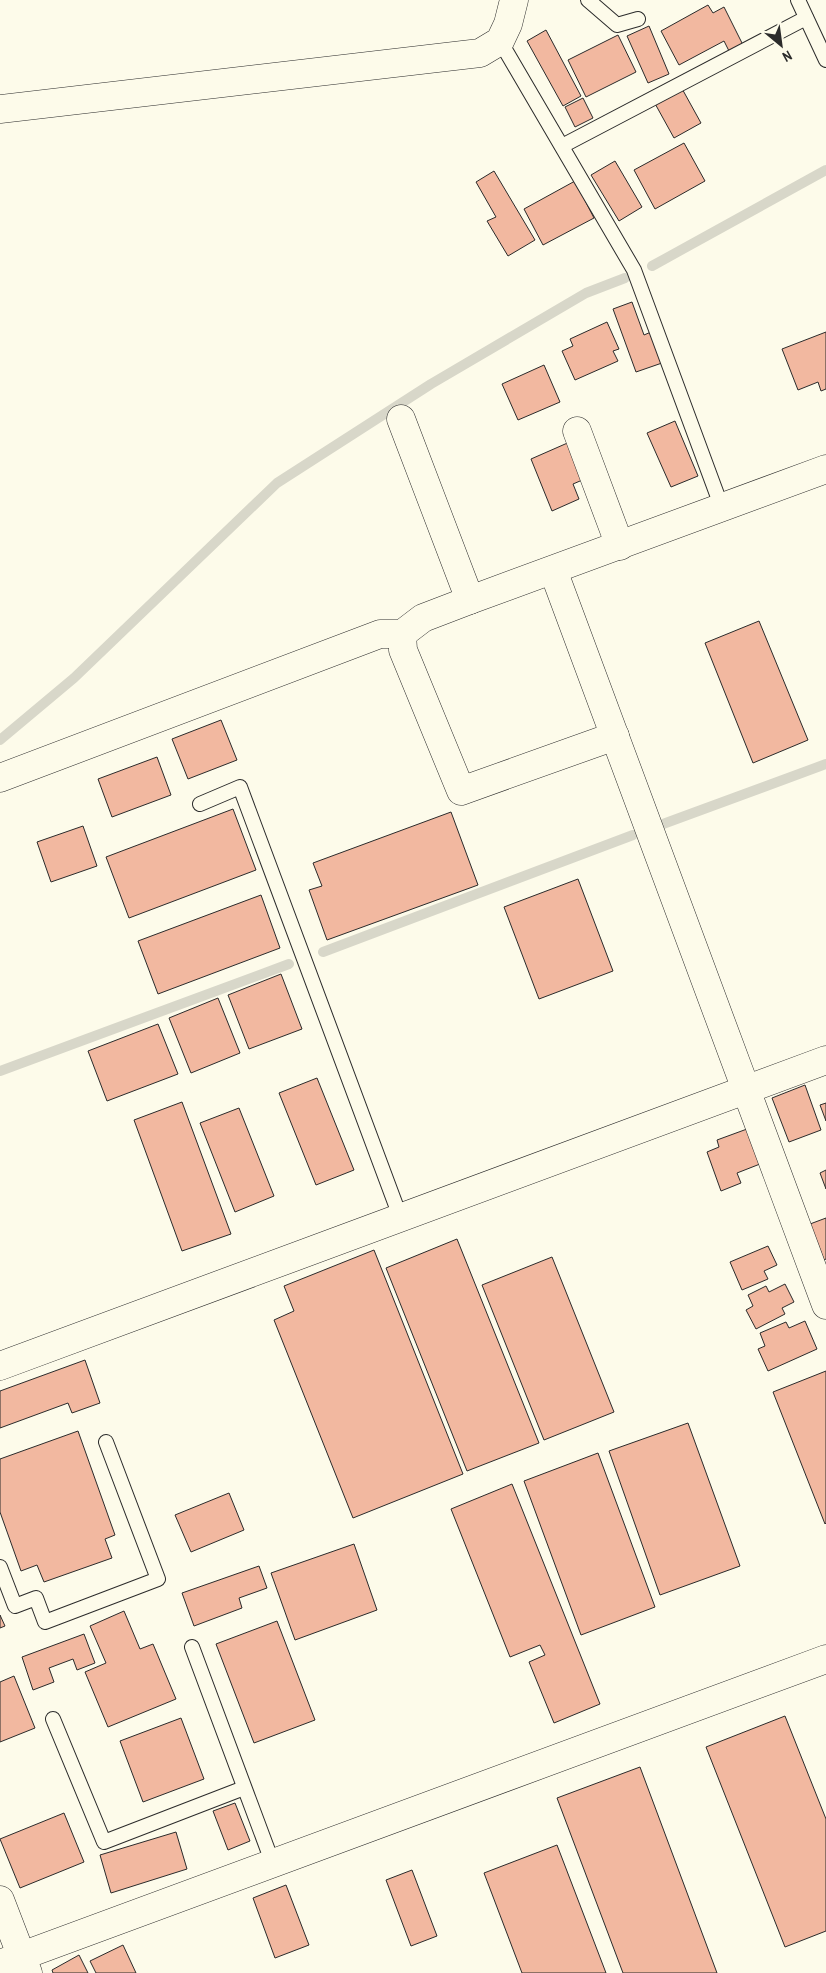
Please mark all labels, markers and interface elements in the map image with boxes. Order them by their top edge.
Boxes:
north arrow [756,20,806,70]
text: N [779,46,795,66]

